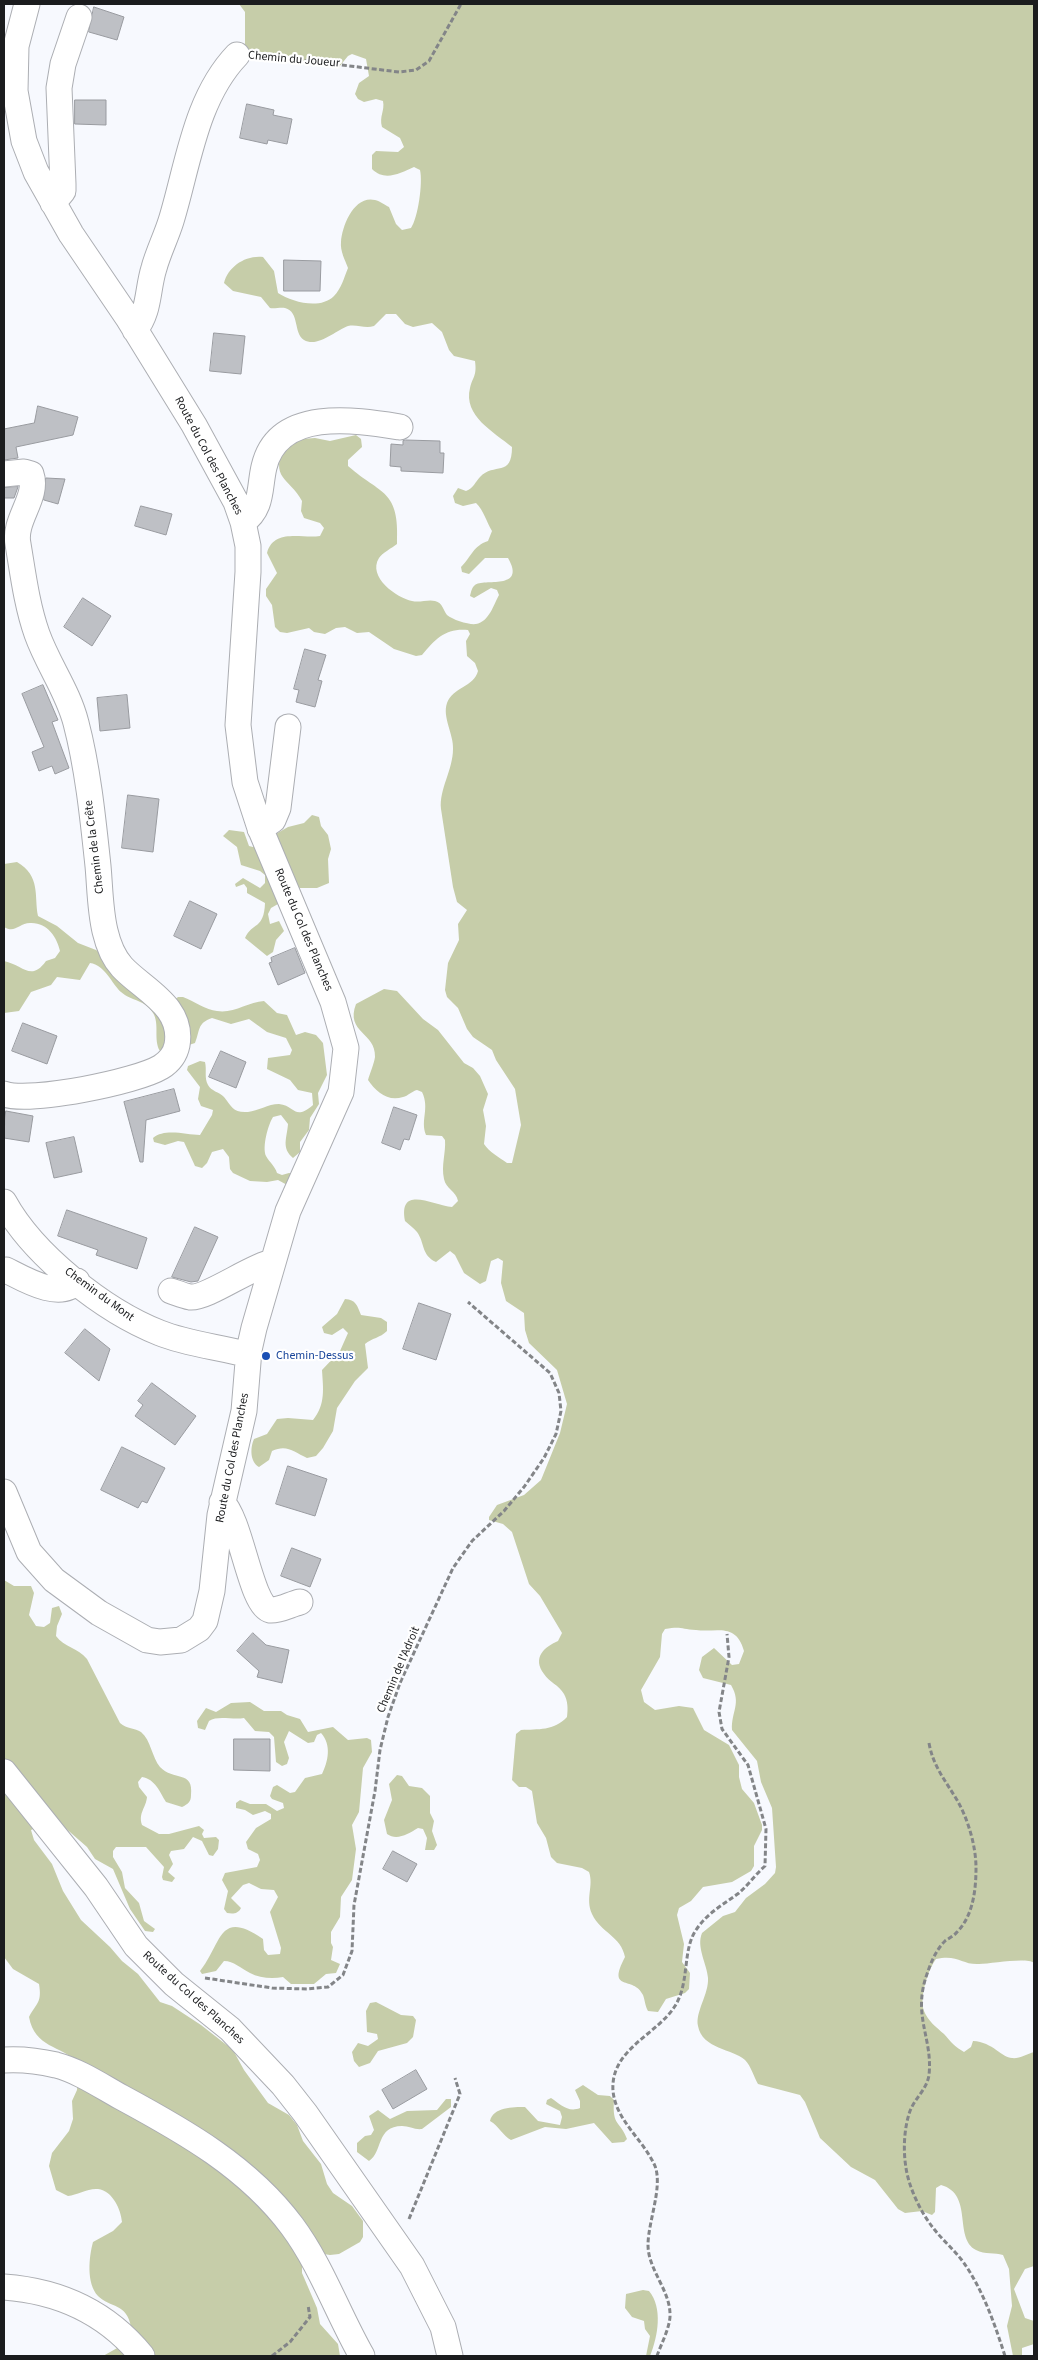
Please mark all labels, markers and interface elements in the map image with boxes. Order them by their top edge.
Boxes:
street label: Chemin du Joueur [247,49,341,71]
street label: Route du Col des Planches [171,394,245,518]
street label: Chemin de la Crête [82,799,108,895]
street label: Route du Col des Planches [271,866,335,994]
street label: Chemin du Mont [61,1265,137,1325]
place label: Chemin-Dessus [276,1349,353,1363]
marker: Chemin-Dessus [260,1350,272,1362]
street label: Route du Col des Planches [213,1392,253,1524]
street label: Chemin de l'Adroit [374,1625,424,1715]
street label: Route du Col des Planches [139,1949,247,2047]

